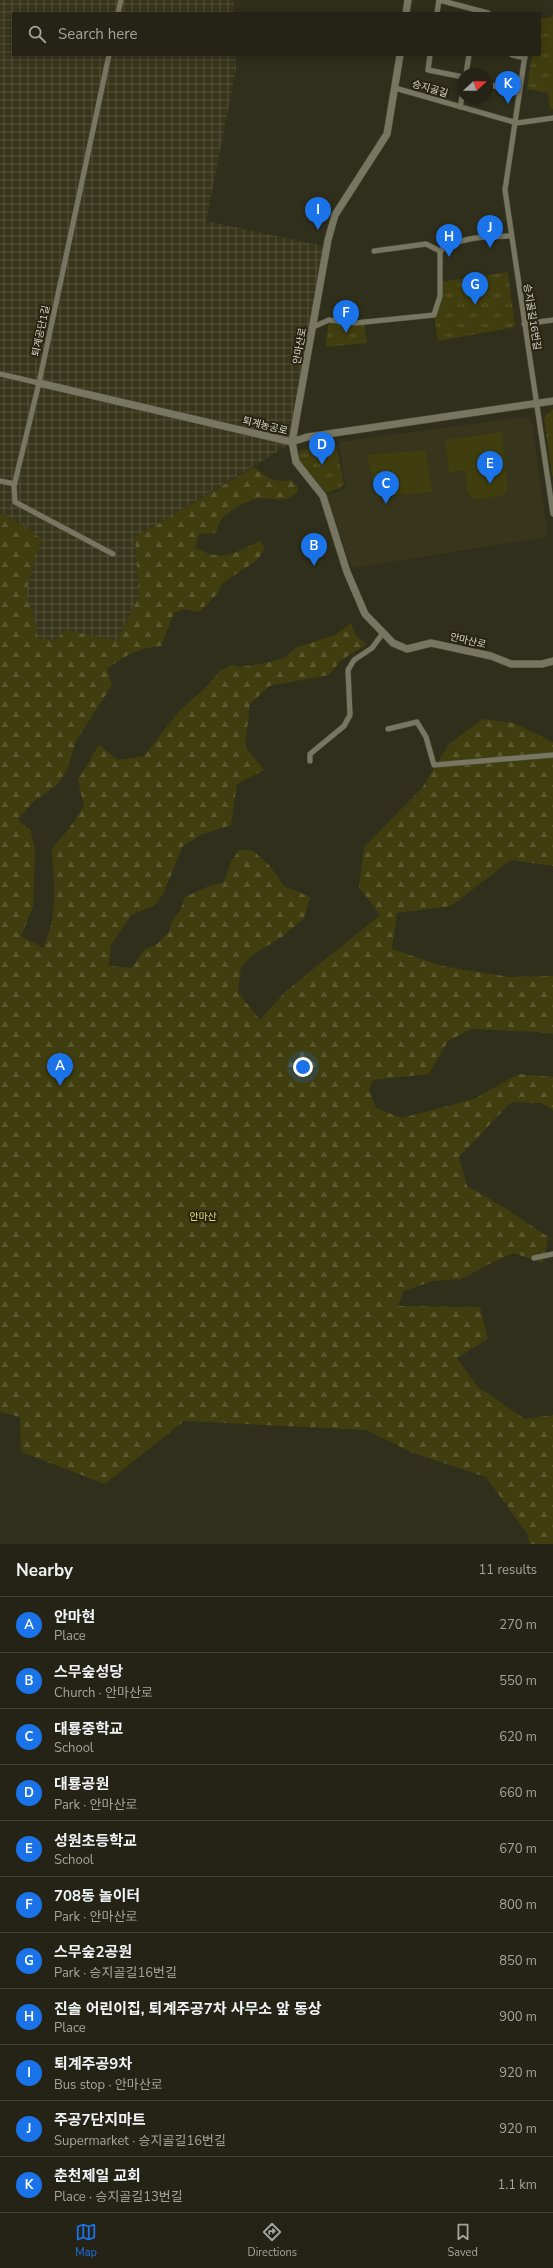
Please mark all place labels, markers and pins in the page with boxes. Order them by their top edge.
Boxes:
pin: K [495,71,521,104]
pin: I [305,197,331,230]
pin: J [477,215,503,248]
pin: H [436,224,462,257]
pin: G [462,272,488,305]
pin: F [333,300,359,333]
pin: D [309,432,335,465]
pin: E [477,451,503,484]
pin: C [373,471,399,504]
pin: B [301,533,327,566]
pin: A [47,1053,73,1086]

